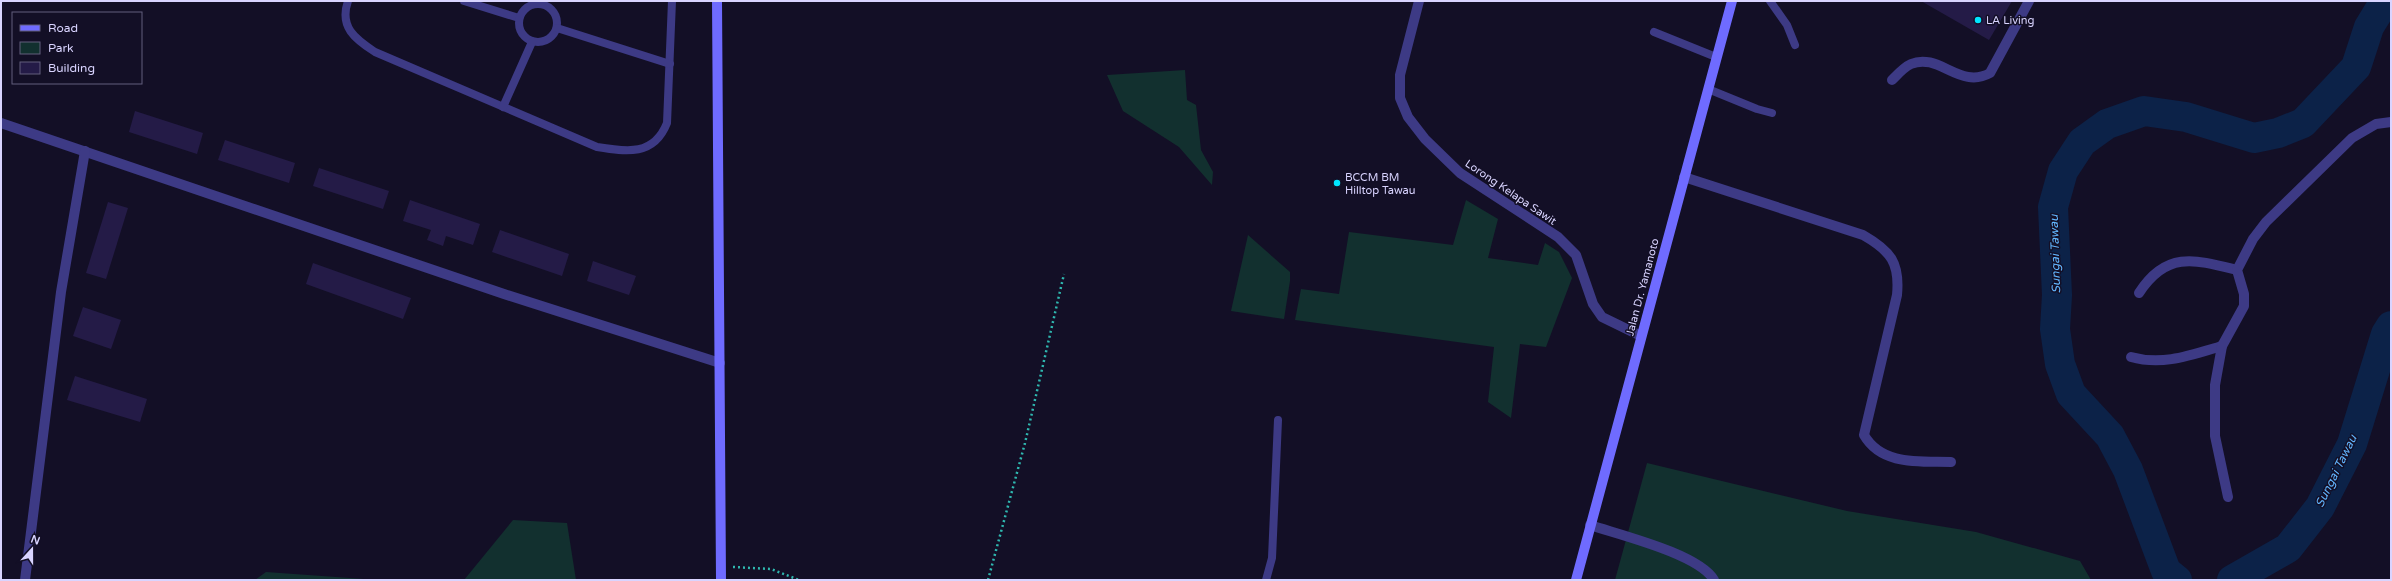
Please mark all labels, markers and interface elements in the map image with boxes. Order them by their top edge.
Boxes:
legend [12,12,142,84]
place label: LA Living [1986,14,2035,27]
marker: LA Living [1973,15,1983,25]
text: Road [48,21,78,35]
text: Park [48,41,74,55]
text: Building [48,61,95,75]
street label: Lorong Kelapa Sawit [1463,157,1559,228]
place label: BCCM BM Hilltop Tawau [1345,171,1415,197]
marker: BCCM BM Hilltop Tawau [1332,178,1342,188]
water label: Sungai Tawau [2047,214,2063,294]
street label: Jalan Dr. Yamanoto [1623,237,1662,337]
water label: Sungai Tawau [2312,432,2360,509]
north arrow [12,529,52,569]
text: N [29,532,42,548]

